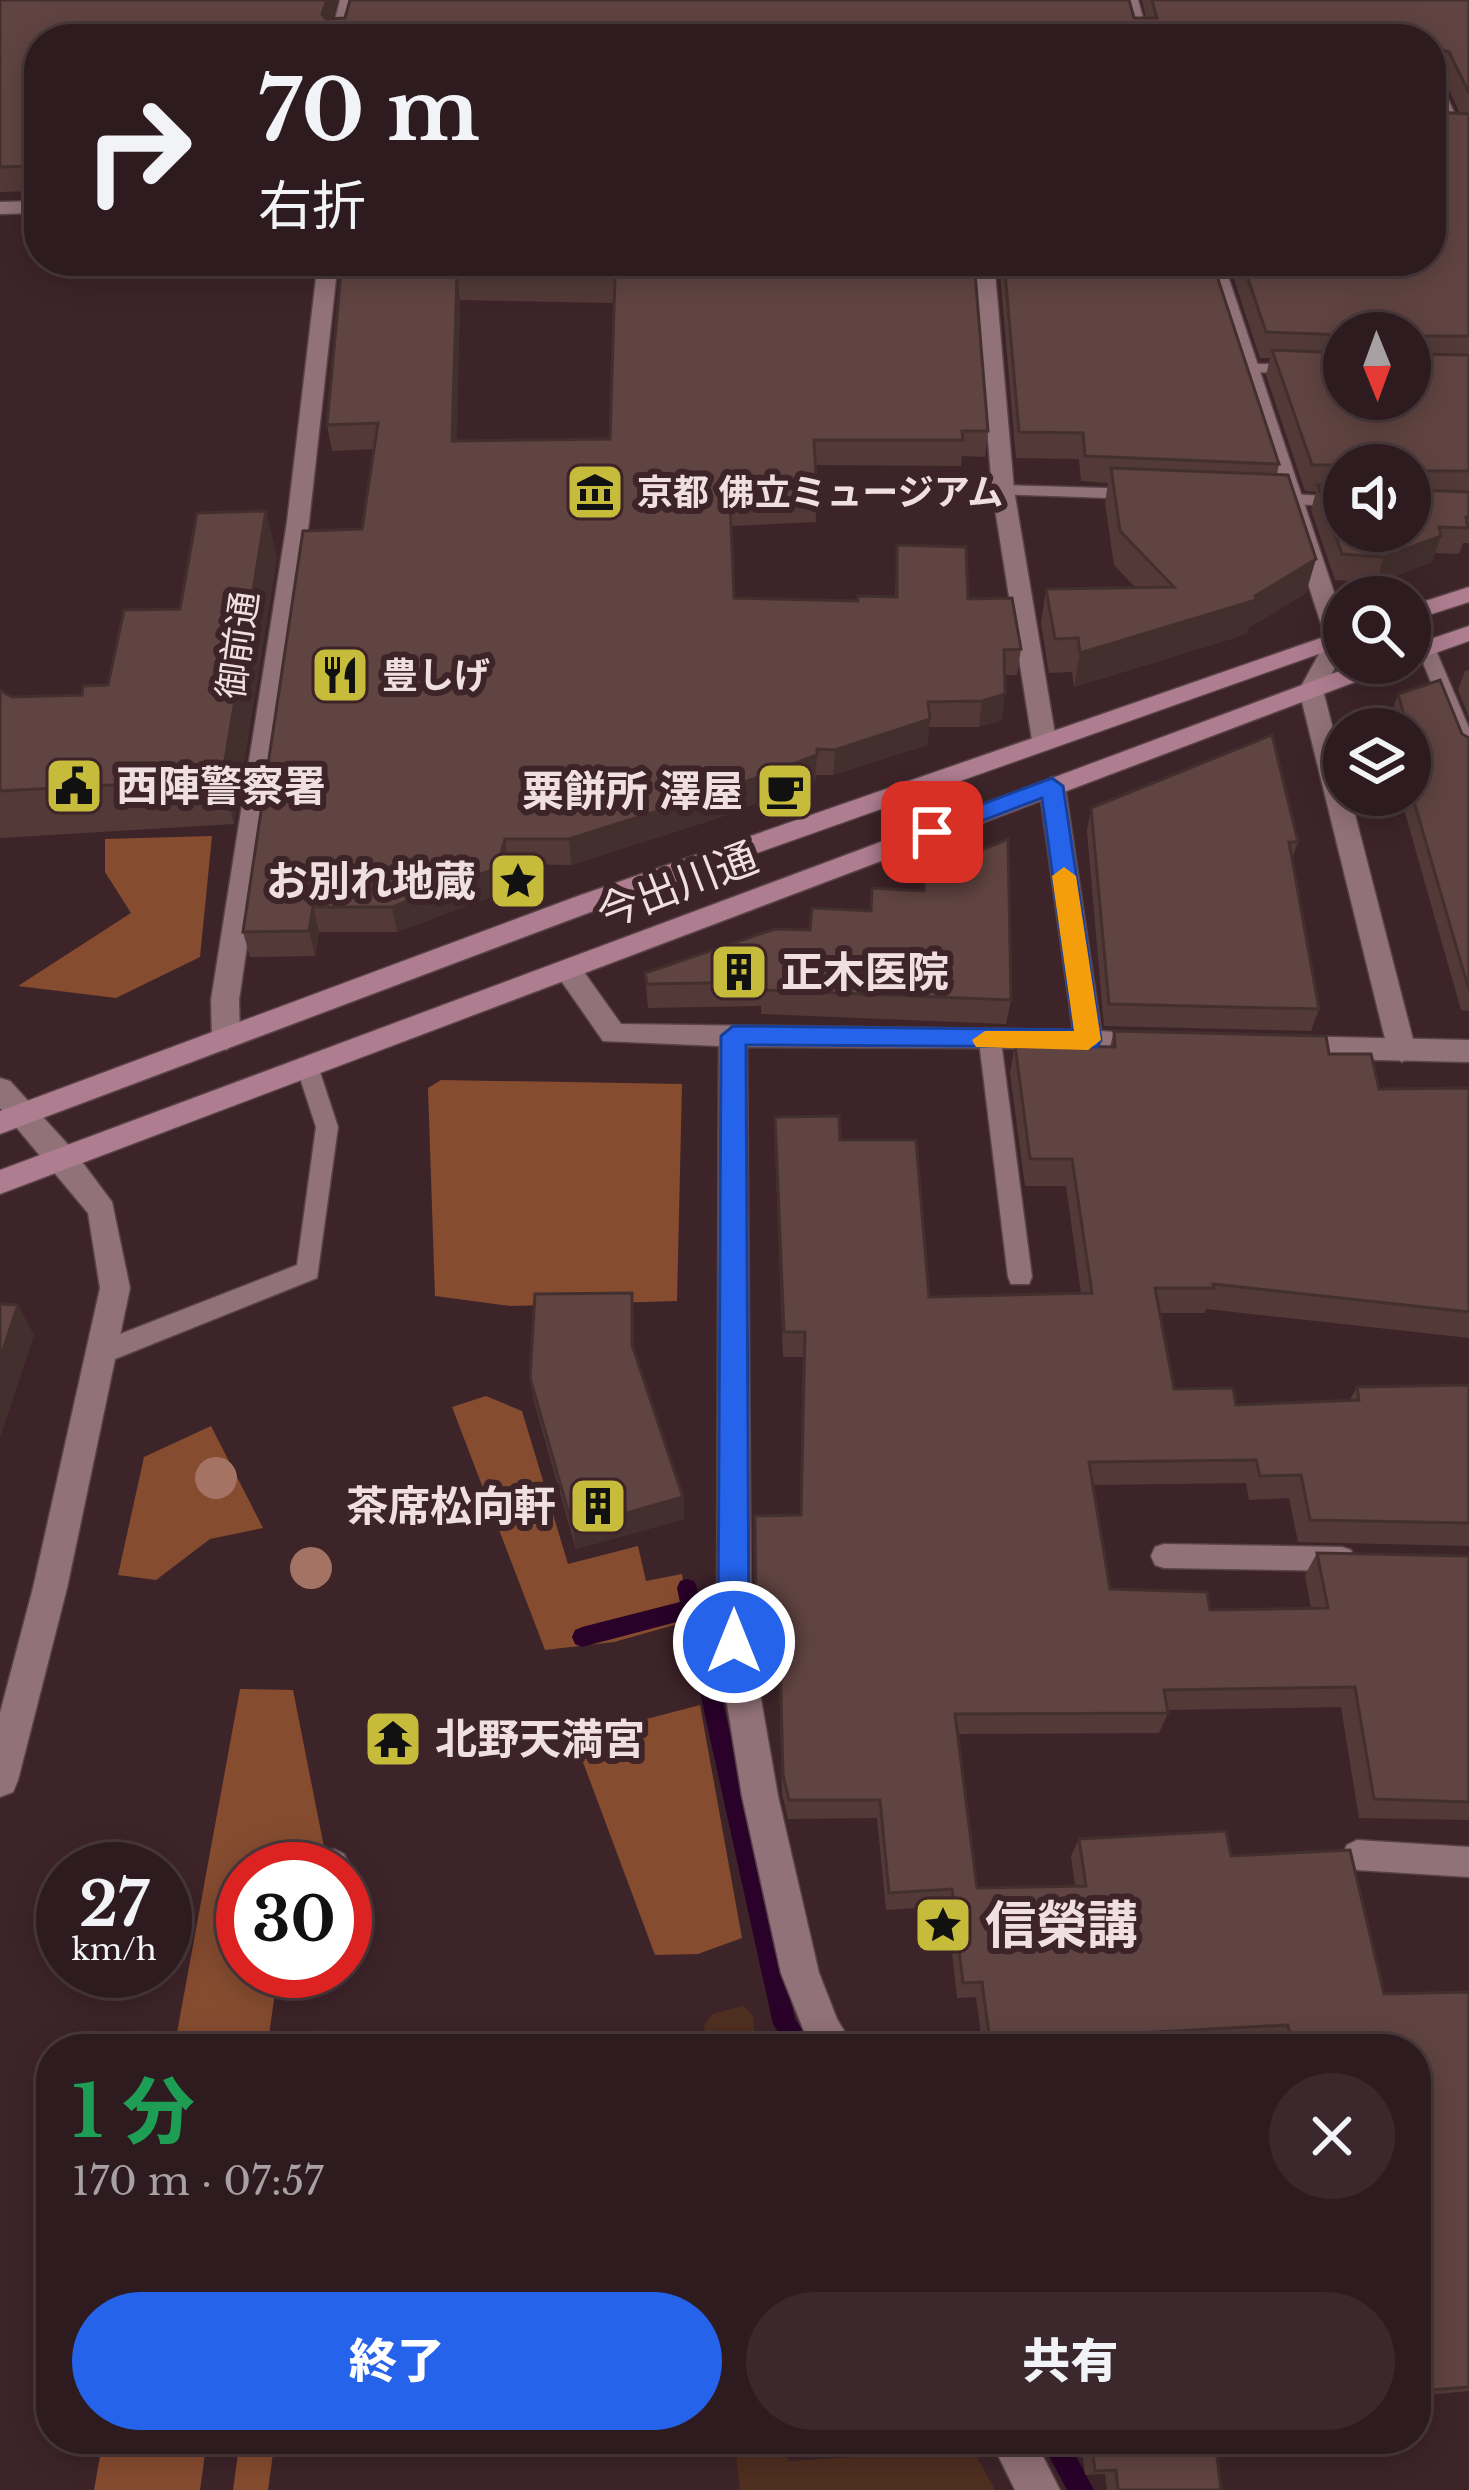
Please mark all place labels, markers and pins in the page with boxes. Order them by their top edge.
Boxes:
museum icon: 京都 佛立ミュージアム [564,461,626,523]
place label: 京都 佛立ミュージアム [637,470,1003,515]
restaurant icon: 豊しげ [309,644,371,706]
place label: 豊しげ [382,653,490,698]
public building icon: 西陣警察署 [43,755,105,817]
place label: 西陣警察署 [116,760,326,812]
cafe icon: 粟餅所 澤屋 [754,760,816,822]
place label: 粟餅所 澤屋 [522,765,743,817]
pin [881,781,983,883]
place icon: お別れ地蔵 [487,850,549,912]
place label: お別れ地蔵 [266,855,476,907]
building icon: 正木医院 [708,941,770,1003]
place label: 正木医院 [781,946,949,998]
building icon: 茶席松向軒 [567,1475,629,1537]
place label: 茶席松向軒 [346,1480,556,1532]
temple icon: 北野天満宮 [362,1708,424,1770]
place label: 北野天満宮 [435,1713,645,1765]
place icon: 信榮講 [912,1894,974,1956]
place label: 信榮講 [985,1894,1138,1957]

